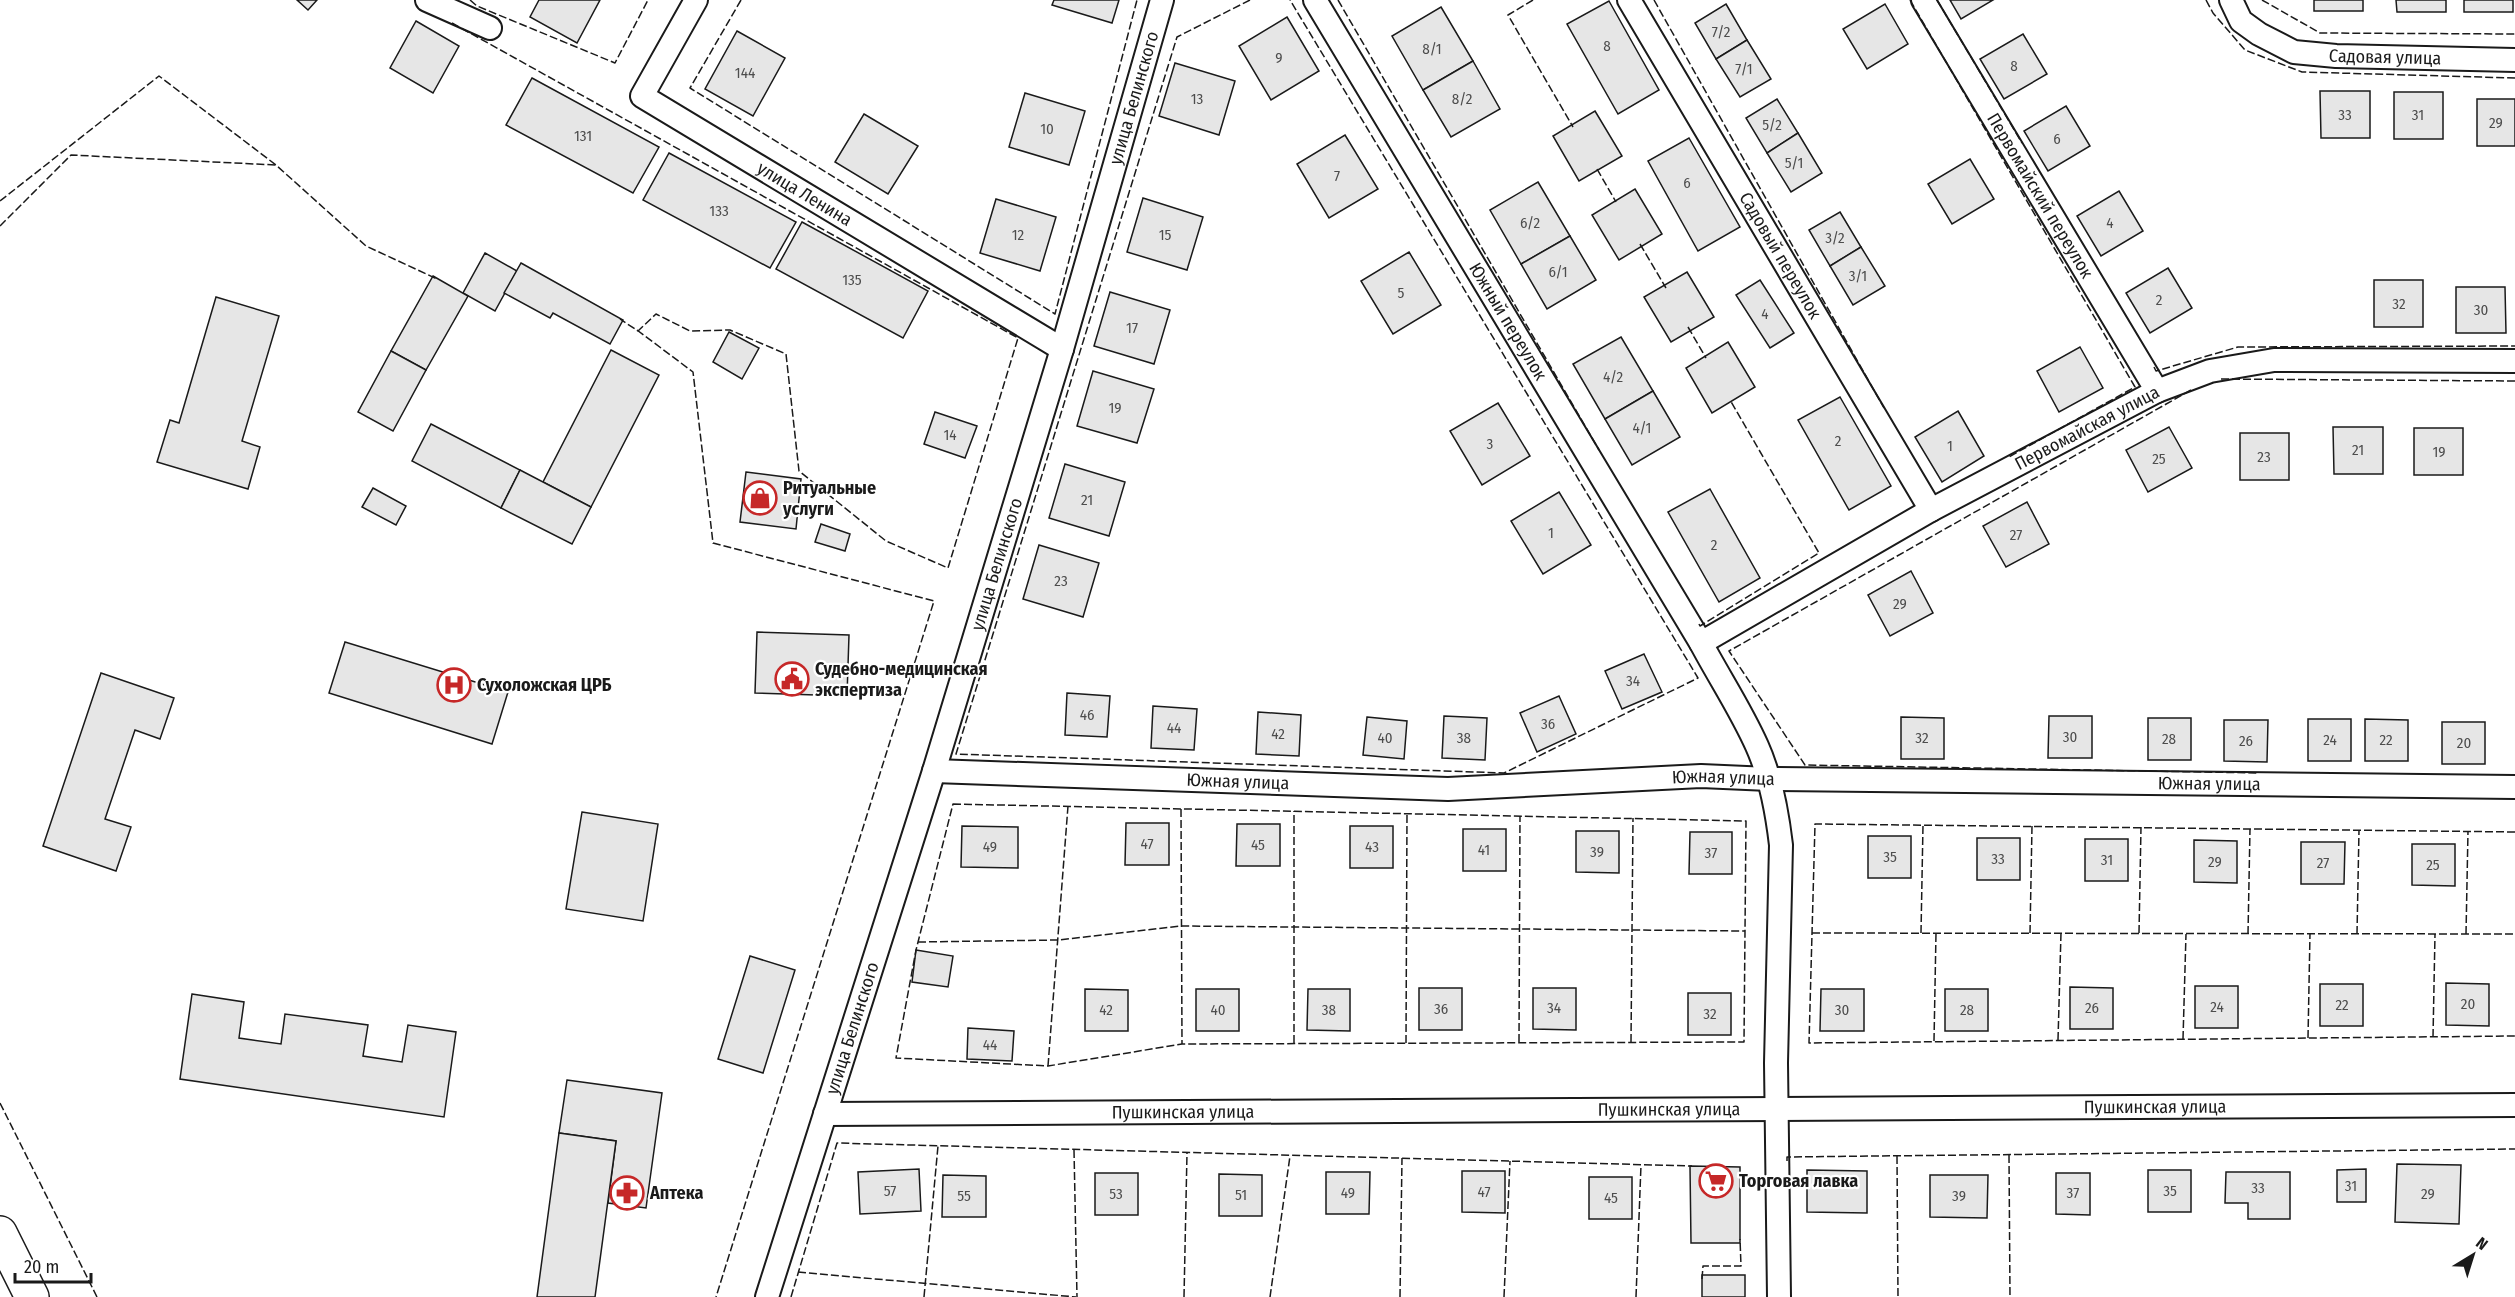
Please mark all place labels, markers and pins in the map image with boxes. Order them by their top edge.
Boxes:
place label: Ритуальные услуги [782,477,876,520]
shop icon: Ритуальные услуги [742,480,778,516]
place label: Судебно-медицинская экспертиза [815,658,988,701]
public building icon: Судебно-медицинская экспертиза [774,661,810,697]
hospital icon: Сухоложская ЦРБ [436,667,472,703]
place label: Сухоложская ЦРБ [477,674,612,696]
supermarket icon: Торговая лавка [1698,1163,1734,1199]
place label: Торговая лавка [1739,1170,1858,1192]
pharmacy icon: Аптека [609,1175,645,1211]
place label: Аптека [649,1182,703,1204]

